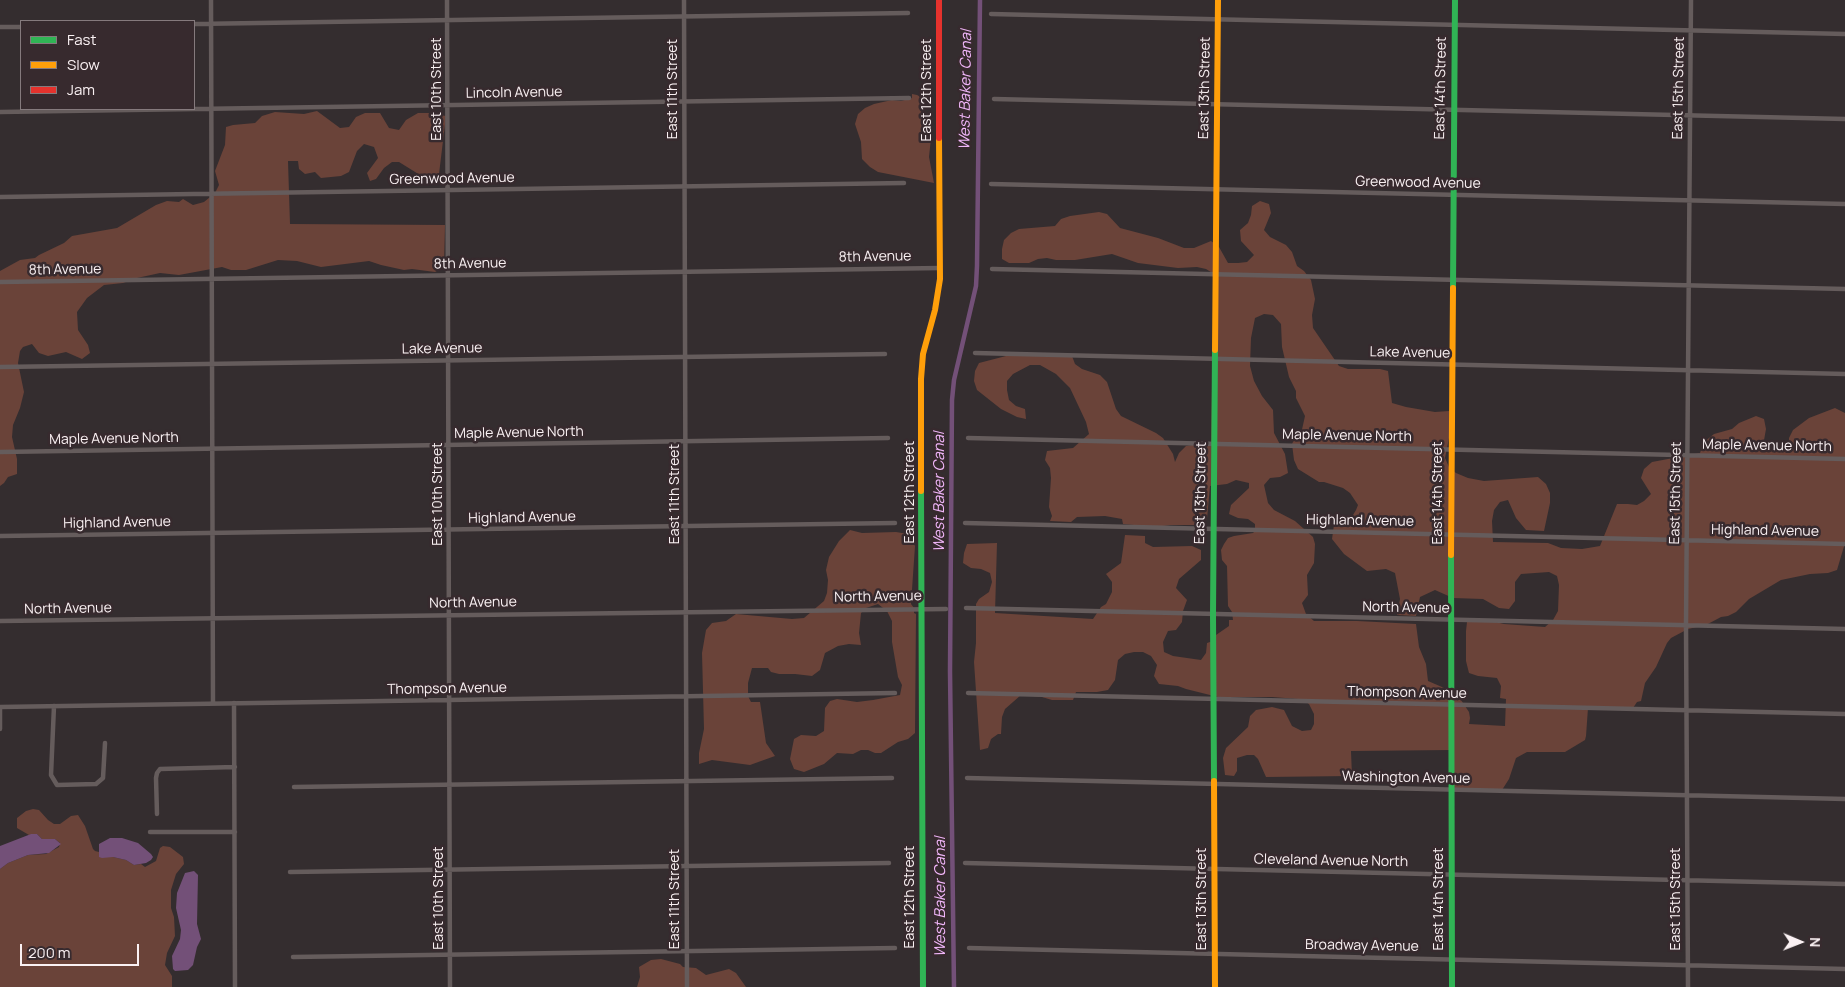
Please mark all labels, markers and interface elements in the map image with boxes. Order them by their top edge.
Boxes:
legend [20,20,195,110]
text: Fast [67,29,96,50]
water label: West Baker Canal [956,30,976,150]
street label: East 14th Street [1432,36,1450,140]
street label: East 15th Street [1670,36,1688,140]
street label: East 10th Street [429,37,445,141]
street label: East 13th Street [1196,37,1214,139]
street label: East 11th Street [665,39,681,139]
street label: East 12th Street [919,39,935,141]
text: Slow [67,54,100,75]
text: Jam [67,79,95,100]
street label: Lincoln Avenue [465,84,563,102]
street label: Greenwood Avenue [389,170,515,188]
street label: Greenwood Avenue [1355,174,1481,192]
street label: 8th Avenue [838,248,912,266]
street label: 8th Avenue [433,255,507,273]
street label: 8th Avenue [28,261,102,279]
street label: Lake Avenue [402,340,482,358]
street label: Lake Avenue [1370,344,1450,362]
street label: Maple Avenue North [454,423,584,443]
street label: Maple Avenue North [1282,426,1412,446]
street label: Maple Avenue North [49,429,179,449]
water label: West Baker Canal [931,432,949,552]
street label: Maple Avenue North [1702,436,1832,456]
street label: East 12th Street [902,441,918,543]
street label: East 14th Street [1430,441,1446,545]
street label: East 15th Street [1667,441,1685,545]
street label: East 10th Street [430,442,446,546]
street label: East 13th Street [1192,442,1210,544]
street label: East 11th Street [667,444,683,544]
street label: Highland Avenue [468,509,576,527]
street label: Highland Avenue [1306,512,1414,530]
street label: Highland Avenue [63,514,171,532]
street label: Highland Avenue [1711,522,1819,540]
street label: North Avenue [834,588,922,606]
street label: North Avenue [429,594,517,612]
street label: North Avenue [1362,599,1450,617]
street label: North Avenue [24,600,112,618]
street label: Thompson Avenue [387,680,507,698]
street label: Thompson Avenue [1347,684,1467,702]
street label: Washington Avenue [1342,768,1470,788]
water label: West Baker Canal [932,837,950,957]
street label: East 10th Street [431,846,447,950]
street label: East 12th Street [902,846,918,948]
street label: East 14th Street [1431,847,1447,951]
street label: East 13th Street [1194,848,1210,950]
street label: East 15th Street [1668,848,1684,950]
street label: East 11th Street [667,849,683,949]
street label: Cleveland Avenue North [1254,851,1408,871]
north arrow [1775,917,1825,967]
scale bar [22,934,141,966]
street label: Broadway Avenue [1305,937,1419,955]
text: N [1806,937,1825,947]
text: 200 m [28,942,71,963]

